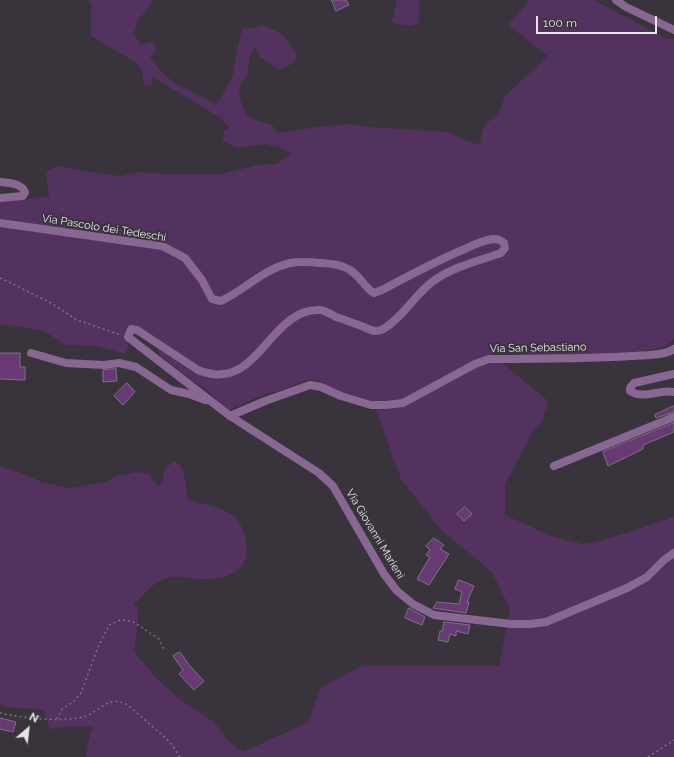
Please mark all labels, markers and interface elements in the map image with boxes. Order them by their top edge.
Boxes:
scale bar [538,8,659,34]
text: 100 m [543,16,577,30]
street label: Via Pascolo dei Tedeschi [41,212,167,244]
street label: Via San Sebastiano [489,341,587,355]
street label: Via Giovanni Marieni [343,487,407,581]
north arrow [8,709,48,749]
text: N [27,710,41,726]

